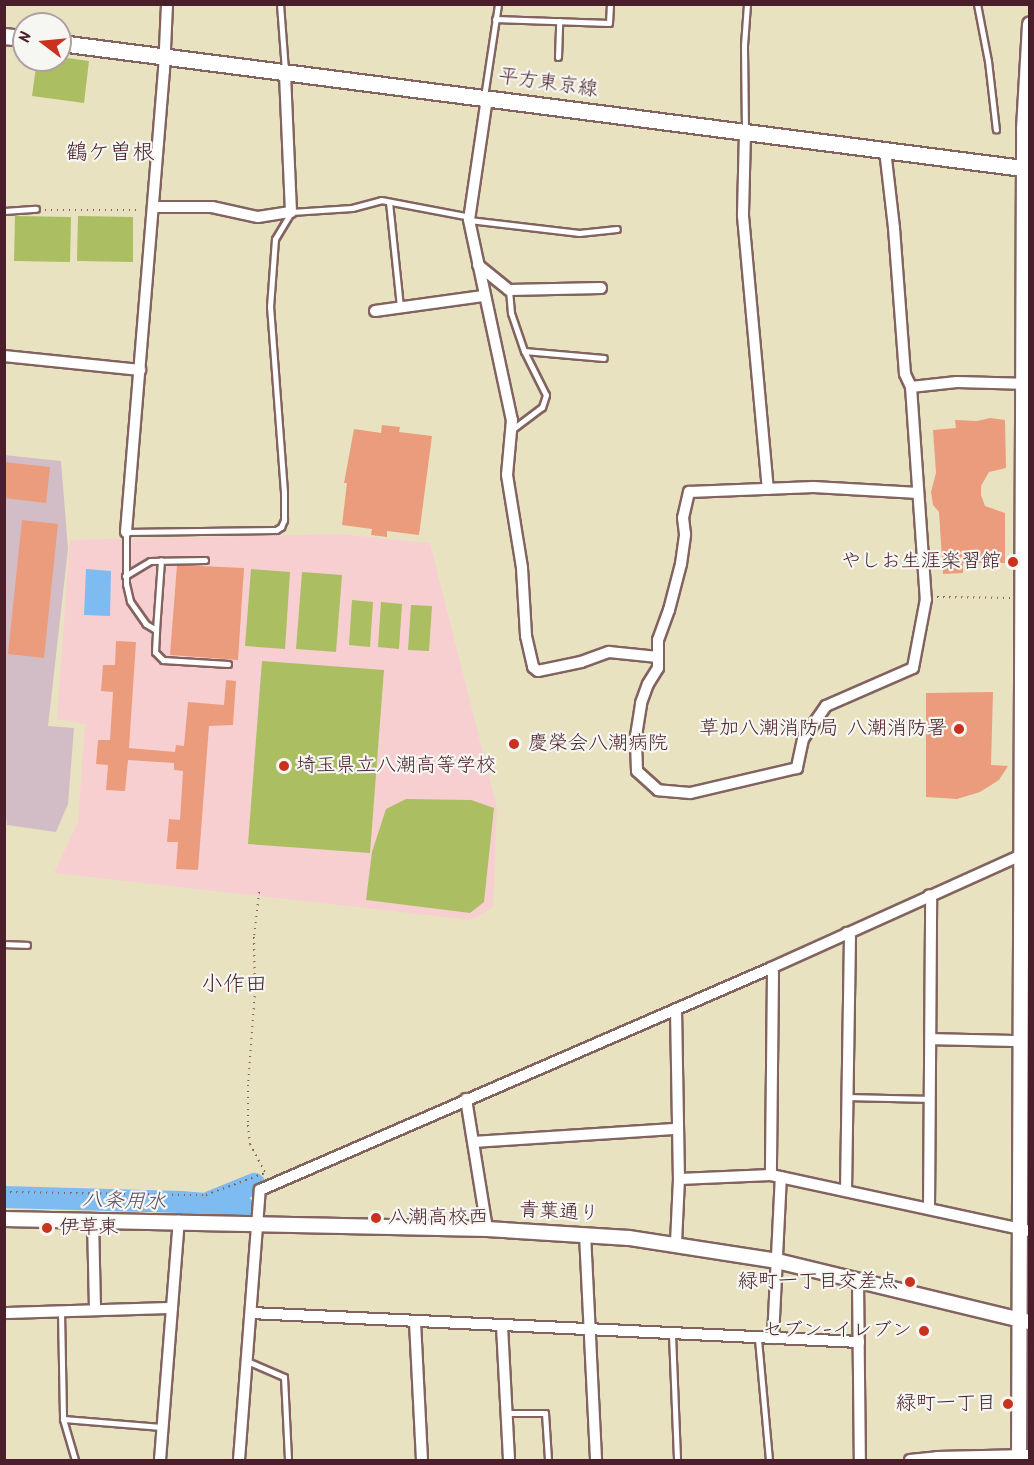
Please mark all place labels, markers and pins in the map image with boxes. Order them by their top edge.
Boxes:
place label: やしお生涯楽習館 [841,550,1001,574]
marker: やしお生涯楽習館 [1006,555,1020,569]
place label: 草加八潮消防局 八潮消防署 [699,717,947,741]
marker: 草加八潮消防局 八潮消防署 [952,722,966,736]
place label: 慶榮会八潮病院 [528,732,668,756]
marker: 慶榮会八潮病院 [505,735,523,753]
place label: 埼玉県立八潮高等学校 [296,754,496,778]
marker: 埼玉県立八潮高等学校 [277,759,291,773]
place label: 八潮高校西 [388,1206,488,1230]
marker: 八潮高校西 [369,1211,383,1225]
place label: 伊草東 [59,1216,119,1240]
marker: 伊草東 [40,1221,54,1235]
place label: 緑町一丁目交差点 [738,1270,898,1294]
marker: 緑町一丁目交差点 [903,1275,917,1289]
place label: セブン-イレブン [763,1319,912,1343]
marker: セブン-イレブン [917,1324,931,1338]
place label: 緑町一丁目 [896,1392,996,1416]
marker: 緑町一丁目 [1001,1397,1015,1411]

